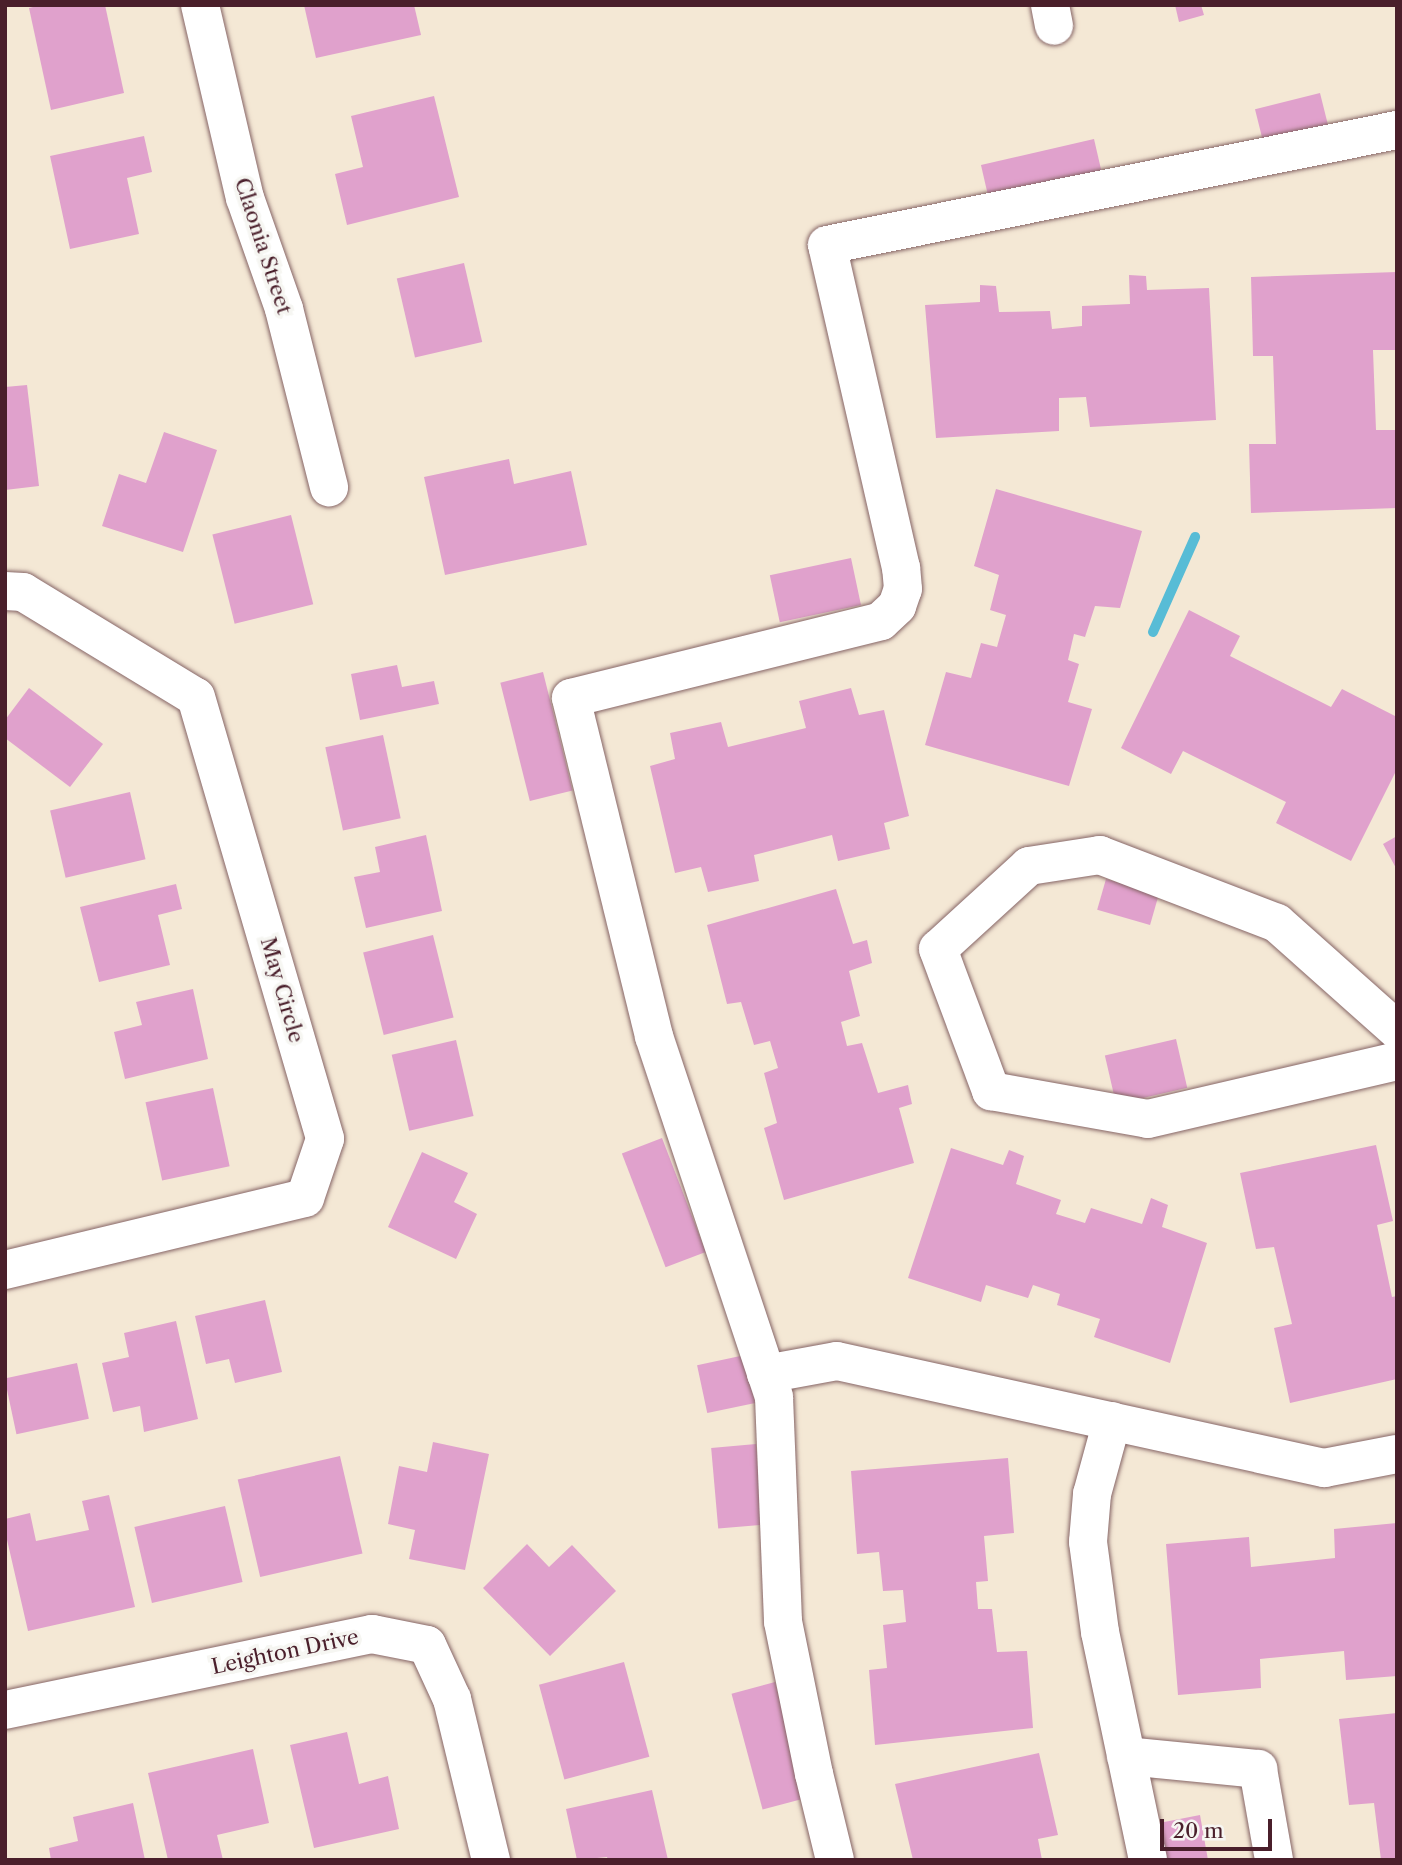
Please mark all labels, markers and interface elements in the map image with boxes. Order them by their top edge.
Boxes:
street label: Claonia Street [229,175,297,317]
street label: May Circle [255,934,309,1046]
street label: Leighton Drive [209,1624,361,1680]
scale bar [1164,1806,1276,1850]
text: 20 m [1173,1818,1224,1843]

